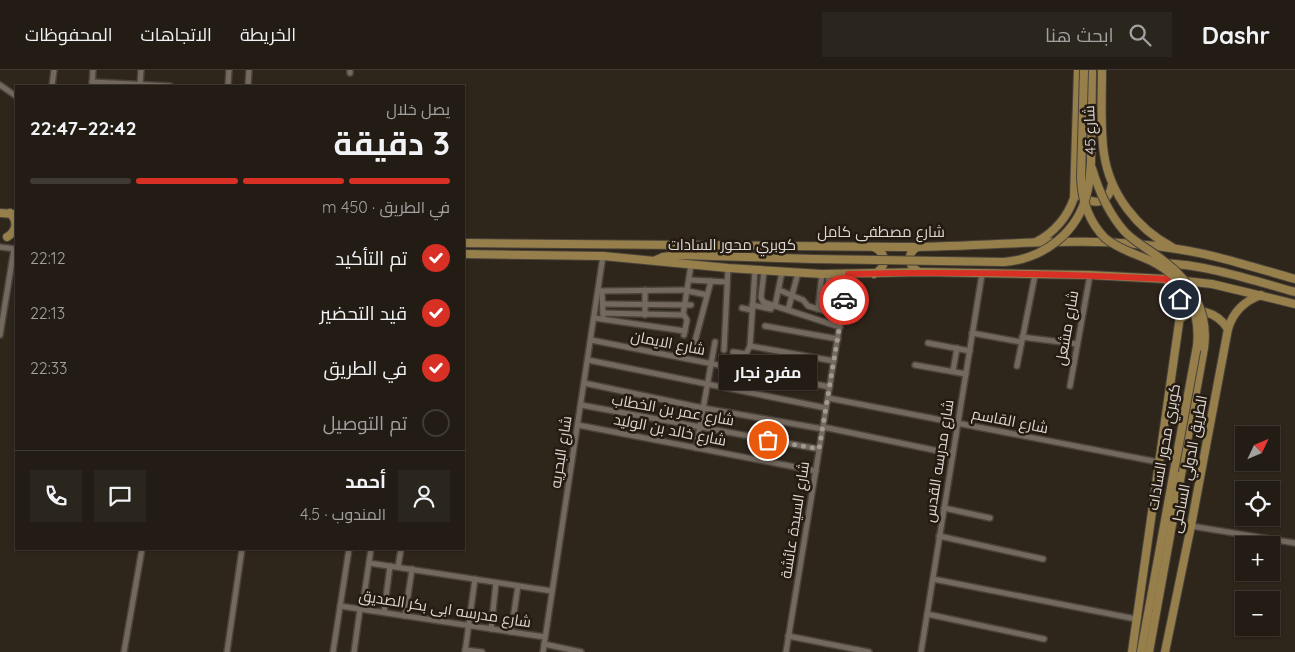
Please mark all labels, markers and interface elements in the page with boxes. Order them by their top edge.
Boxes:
search box [822,12,1172,57]
text: Dashr [1202,20,1270,50]
icon: search [1126,21,1154,49]
text: المحفوظات [25,23,113,46]
text: الاتجاهات [141,23,212,46]
text: الخريطة [240,23,296,46]
text: ابحث هنا [1045,23,1114,47]
text: يصل خلال [386,99,450,119]
street label: شارع 45 [1079,105,1102,155]
text: 22:42–22:47 [30,116,136,140]
text: 3 دقيقة [333,123,450,163]
text: في الطريق · 450 m [322,197,450,217]
street label: شارع مصطفى كامل [817,222,945,243]
street label: كوبري محور السادات [668,235,796,257]
icon: check [422,244,450,272]
text: تم التأكيد [335,246,407,270]
text: 22:12 [30,248,66,268]
courier [819,275,869,325]
pin [1159,278,1201,320]
icon: home [1166,285,1194,313]
icon: car [830,286,858,314]
street label: شارع مشعل [1051,289,1084,367]
icon: check [422,299,450,327]
text: قيد التحضير [320,301,407,325]
text: 22:13 [30,303,65,323]
street label: شارع الايمان [629,326,707,361]
icon: check [422,354,450,382]
callout: مفرح نجار [719,355,817,390]
text: في الطريق [323,356,407,380]
text: 22:33 [30,358,68,378]
text: مفرح نجار [735,362,801,382]
street label: كوبري محور السادات [1143,382,1187,512]
street label: شارع عمر بن الخطاب [610,389,736,432]
street label: الطريق الدولي الساحلى [1166,393,1214,535]
street label: شارع مدرسه القدس [919,398,960,524]
street label: شارع القاسم [970,404,1050,439]
street label: شارع خالد بن الوليد [612,409,728,452]
text: تم التوصيل [323,411,407,435]
street label: شارع البحريه [545,414,578,490]
pin [747,419,789,461]
icon: bag [754,426,782,454]
north arrow [1235,426,1280,471]
map controls [1235,426,1280,636]
street label: شارع السيدة عائشة [776,460,815,580]
text: أحمد [345,469,386,493]
button: phone [30,470,82,522]
button: chat [94,470,146,522]
button: person [398,470,450,522]
button: locate [1235,481,1280,526]
text: المندوب · 4.5 [300,504,386,524]
button: + [1235,536,1280,581]
street label: شارع مدرسه ابى بكر الصديق [357,585,533,633]
button: − [1235,591,1280,636]

